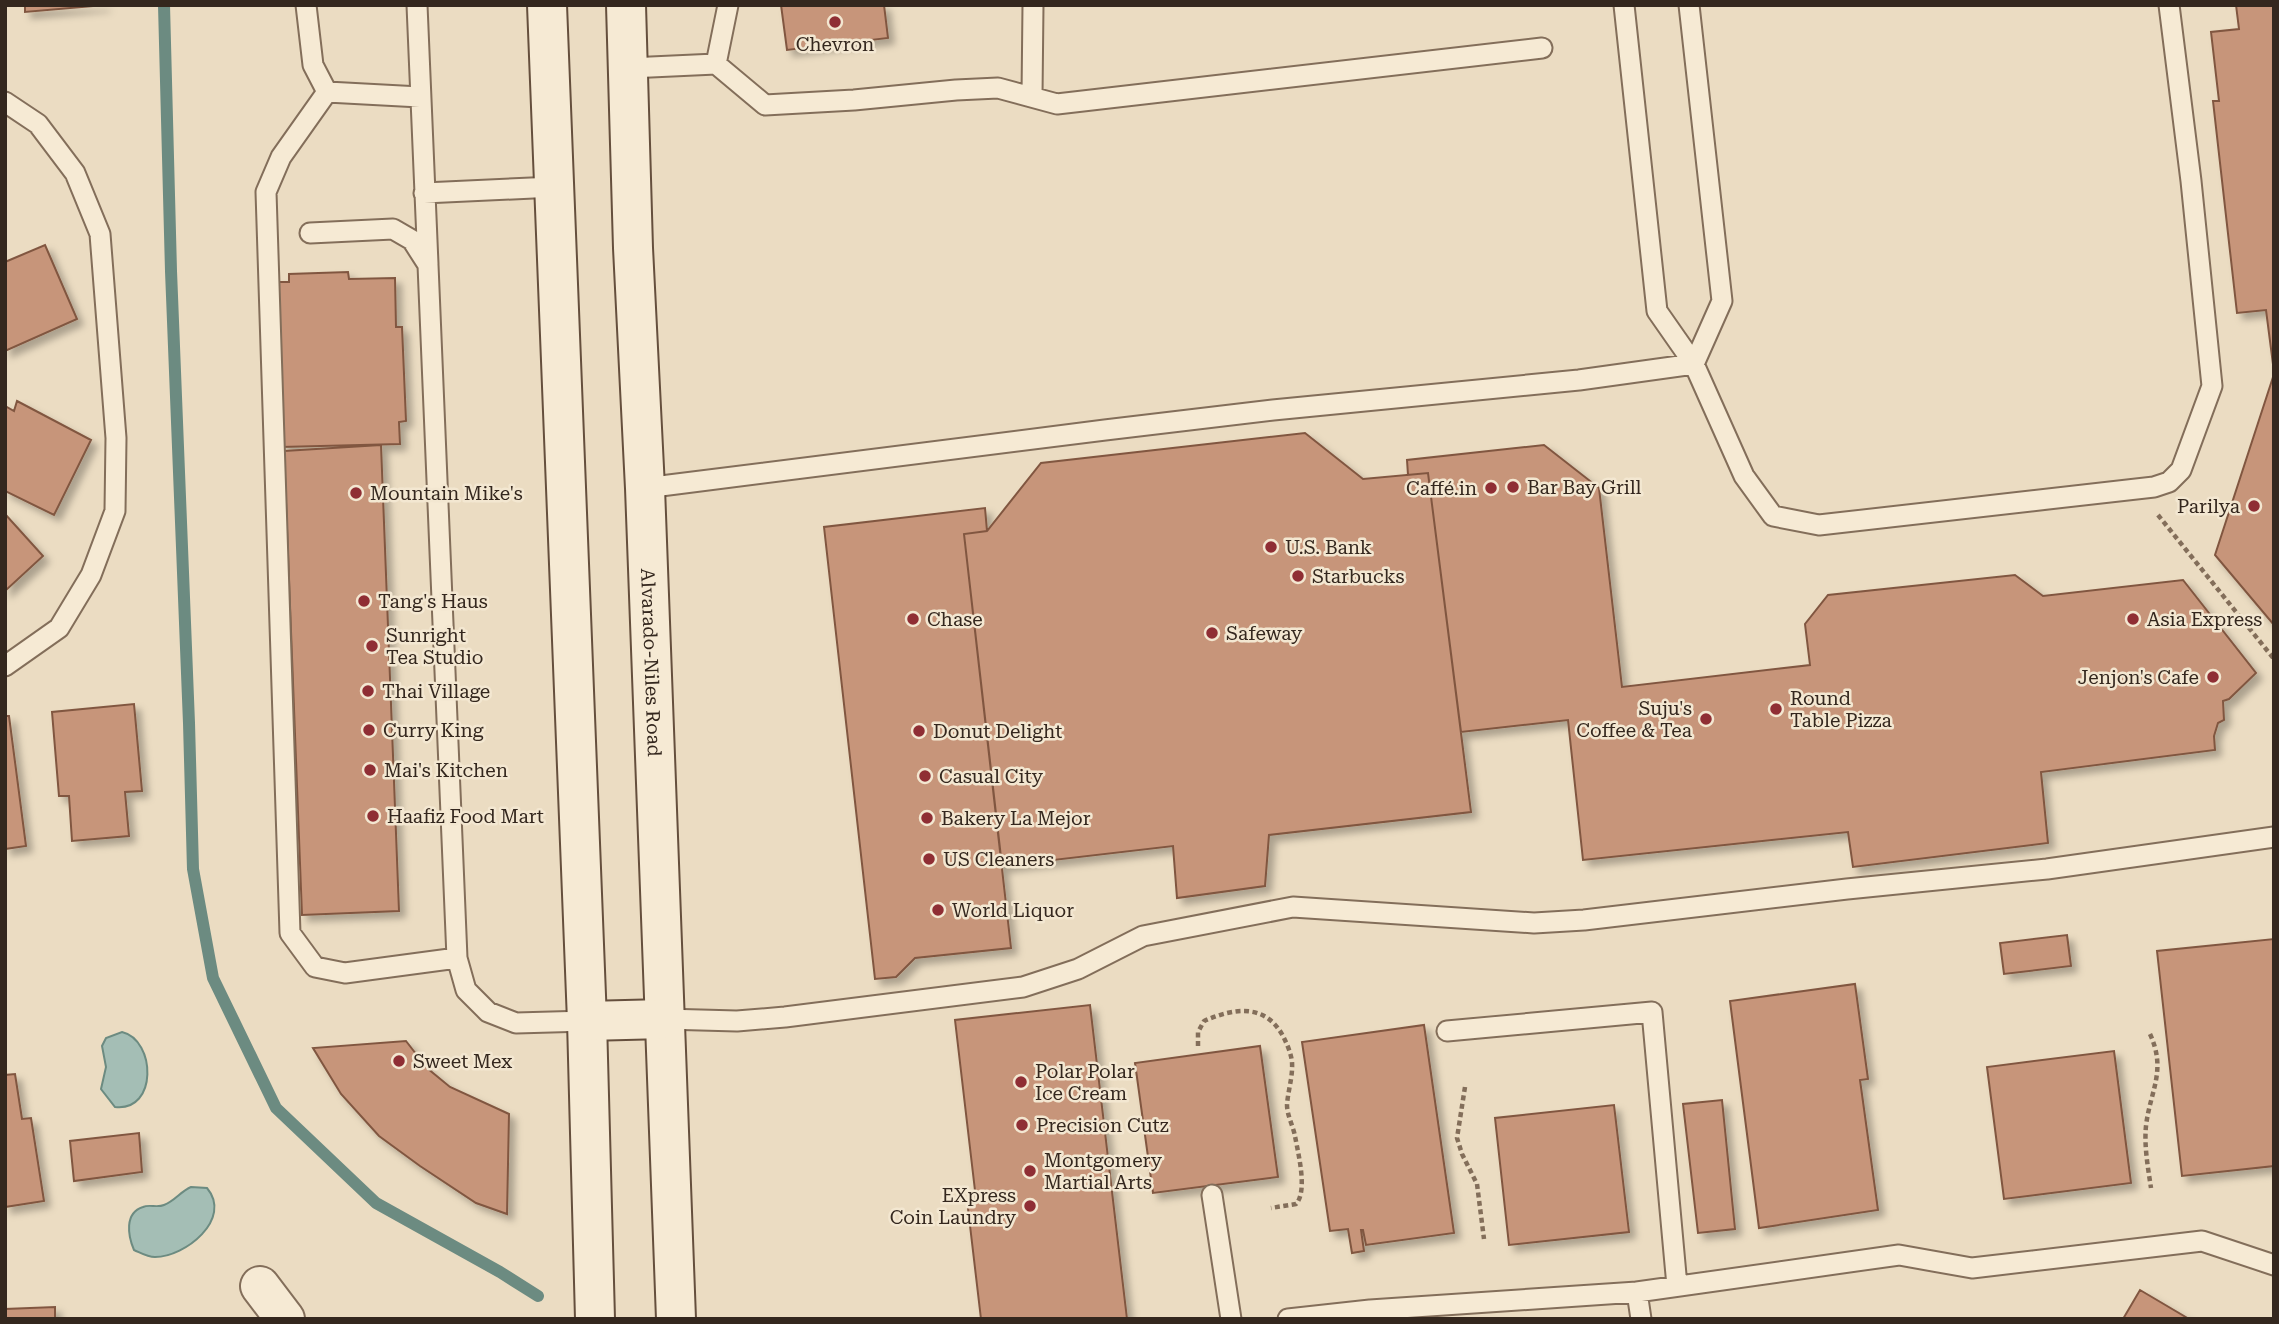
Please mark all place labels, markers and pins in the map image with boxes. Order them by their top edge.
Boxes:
marker: Chevron [827,14,843,30]
place label: Chevron [796,33,874,56]
place label: Bar Bay Grill [1527,476,1642,499]
place label: Caffé.in [1406,477,1477,500]
marker: Bar Bay Grill [1505,479,1521,495]
marker: Caffé.in [1483,480,1499,496]
place label: Mountain Mike's [370,482,523,505]
marker: Mountain Mike's [348,485,364,501]
place label: Parilya [2177,495,2241,518]
marker: Parilya [2246,498,2262,514]
place label: U.S. Bank [1285,536,1372,559]
marker: U.S. Bank [1263,539,1279,555]
place label: Starbucks [1312,565,1404,588]
marker: Starbucks [1290,568,1306,584]
place label: Tang's Haus [378,590,488,613]
marker: Tang's Haus [356,593,372,609]
place label: Chase [927,608,983,631]
place label: Asia Express [2147,608,2262,631]
marker: Chase [905,611,921,627]
marker: Asia Express [2125,611,2141,627]
place label: Safeway [1226,622,1303,645]
place label: Sunright Tea Studio [386,624,484,669]
marker: Safeway [1204,625,1220,641]
marker: Sunright Tea Studio [364,638,380,654]
place label: Jenjon's Cafe [2078,666,2199,689]
marker: Jenjon's Cafe [2205,669,2221,685]
place label: Thai Village [382,680,490,703]
marker: Thai Village [360,683,376,699]
place label: Round Table Pizza [1790,687,1892,732]
place label: Suju's Coffee & Tea [1576,697,1693,742]
marker: Round Table Pizza [1768,701,1784,717]
marker: Suju's Coffee & Tea [1698,711,1714,727]
place label: Curry King [383,719,484,742]
place label: Donut Delight [933,720,1062,743]
marker: Curry King [361,722,377,738]
marker: Donut Delight [911,723,927,739]
place label: Mai's Kitchen [384,759,508,782]
marker: Mai's Kitchen [362,762,378,778]
place label: Casual City [939,765,1044,788]
marker: Casual City [917,768,933,784]
place label: Haafiz Food Mart [387,805,544,828]
place label: Bakery La Mejor [941,807,1091,830]
marker: Haafiz Food Mart [365,808,381,824]
marker: Bakery La Mejor [919,810,935,826]
place label: US Cleaners [943,848,1054,871]
marker: US Cleaners [921,851,937,867]
place label: World Liquor [952,899,1074,922]
marker: World Liquor [930,902,946,918]
place label: Sweet Mex [413,1050,512,1073]
marker: Sweet Mex [391,1053,407,1069]
place label: Polar Polar Ice Cream [1035,1060,1135,1105]
marker: Polar Polar Ice Cream [1013,1074,1029,1090]
place label: Precision Cutz [1036,1114,1169,1137]
marker: Precision Cutz [1014,1117,1030,1133]
place label: Montgomery Martial Arts [1044,1149,1163,1194]
marker: Montgomery Martial Arts [1022,1163,1038,1179]
place label: EXpress Coin Laundry [890,1184,1017,1229]
marker: EXpress Coin Laundry [1022,1198,1038,1214]

